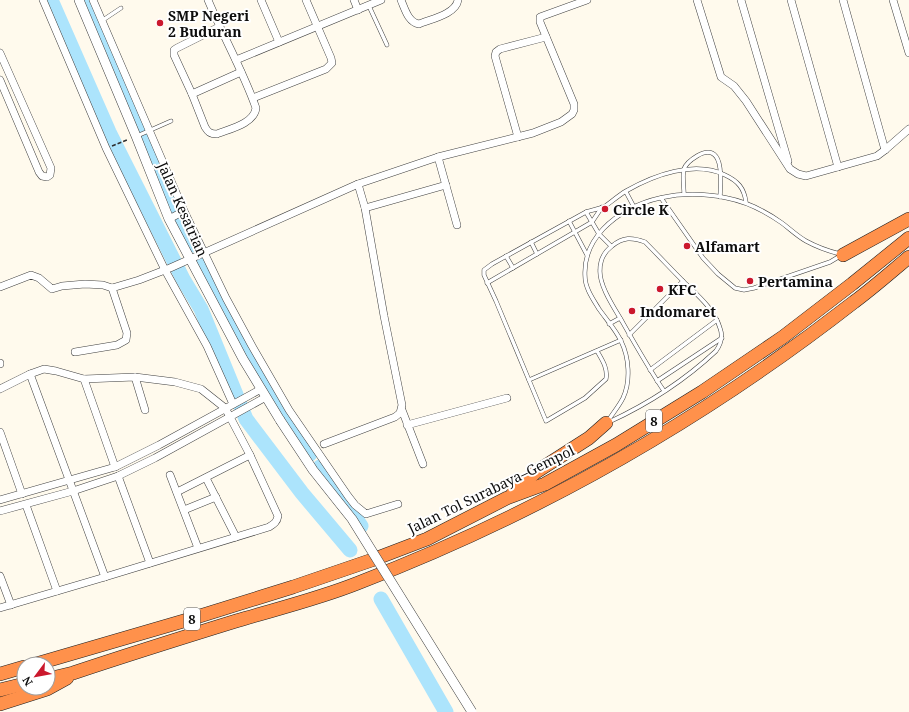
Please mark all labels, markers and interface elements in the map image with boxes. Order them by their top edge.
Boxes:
place label: SMP Negeri 2 Buduran [168,6,249,41]
marker: SMP Negeri 2 Buduran [155,18,165,28]
street label: Jalan Kesatrian [153,158,212,259]
place label: Circle K [613,200,670,219]
marker: Circle K [600,204,610,214]
place label: Alfamart [695,237,760,256]
marker: Alfamart [682,241,692,251]
place label: Pertamina [758,272,833,291]
marker: Pertamina [745,276,755,286]
place label: KFC [668,280,696,299]
marker: KFC [655,284,665,294]
place label: Indomaret [640,302,716,321]
marker: Indomaret [627,306,637,316]
road number: 8 [646,410,662,432]
street label: Jalan Tol Surabaya–Gempol [404,440,578,538]
road number: 8 [184,608,200,630]
north arrow [16,656,56,696]
text: N [18,674,36,689]

